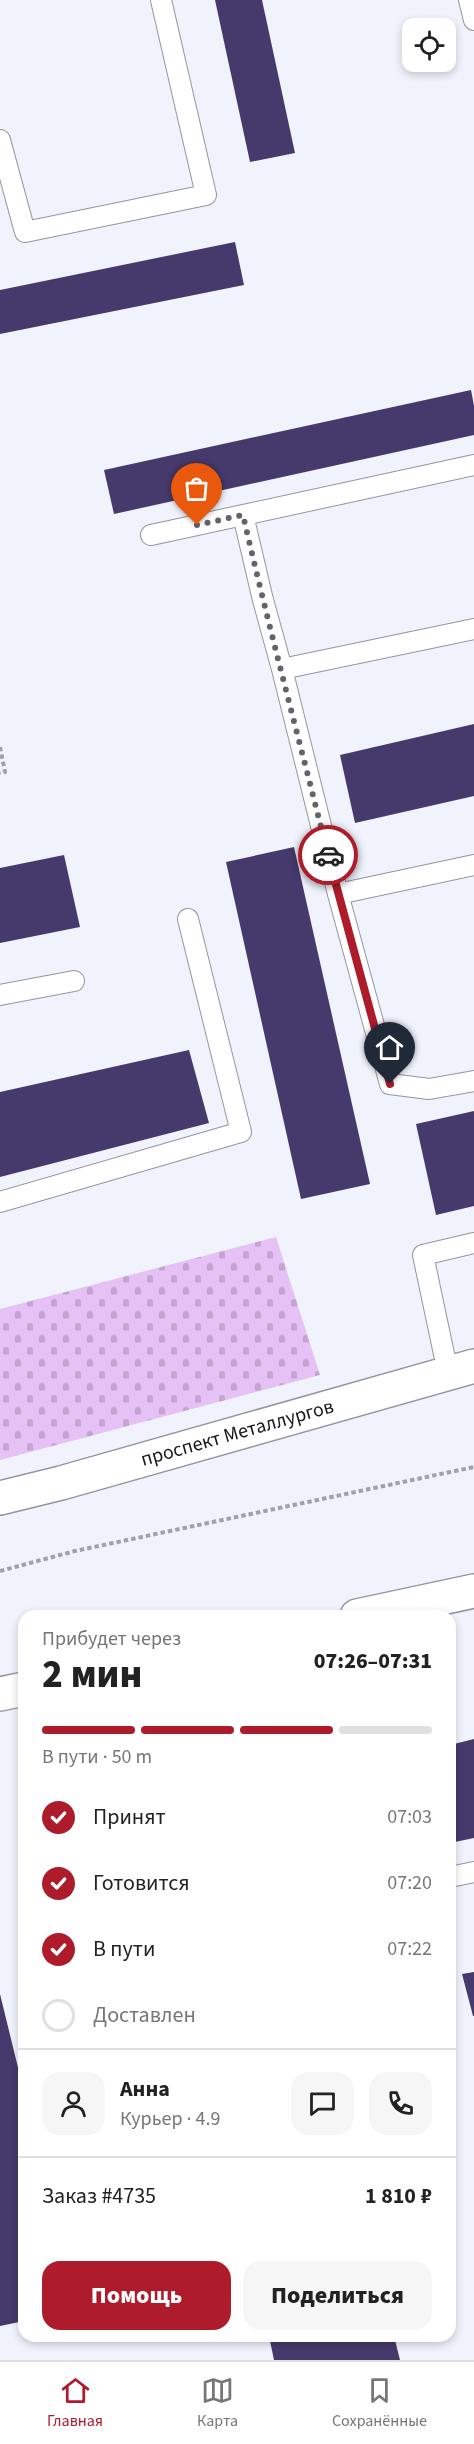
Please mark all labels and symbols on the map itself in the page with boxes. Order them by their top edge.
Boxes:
pin [171,463,222,525]
courier [298,825,358,885]
pin [364,1022,415,1084]
street label: проспект Металлургов [138,1392,337,1474]

